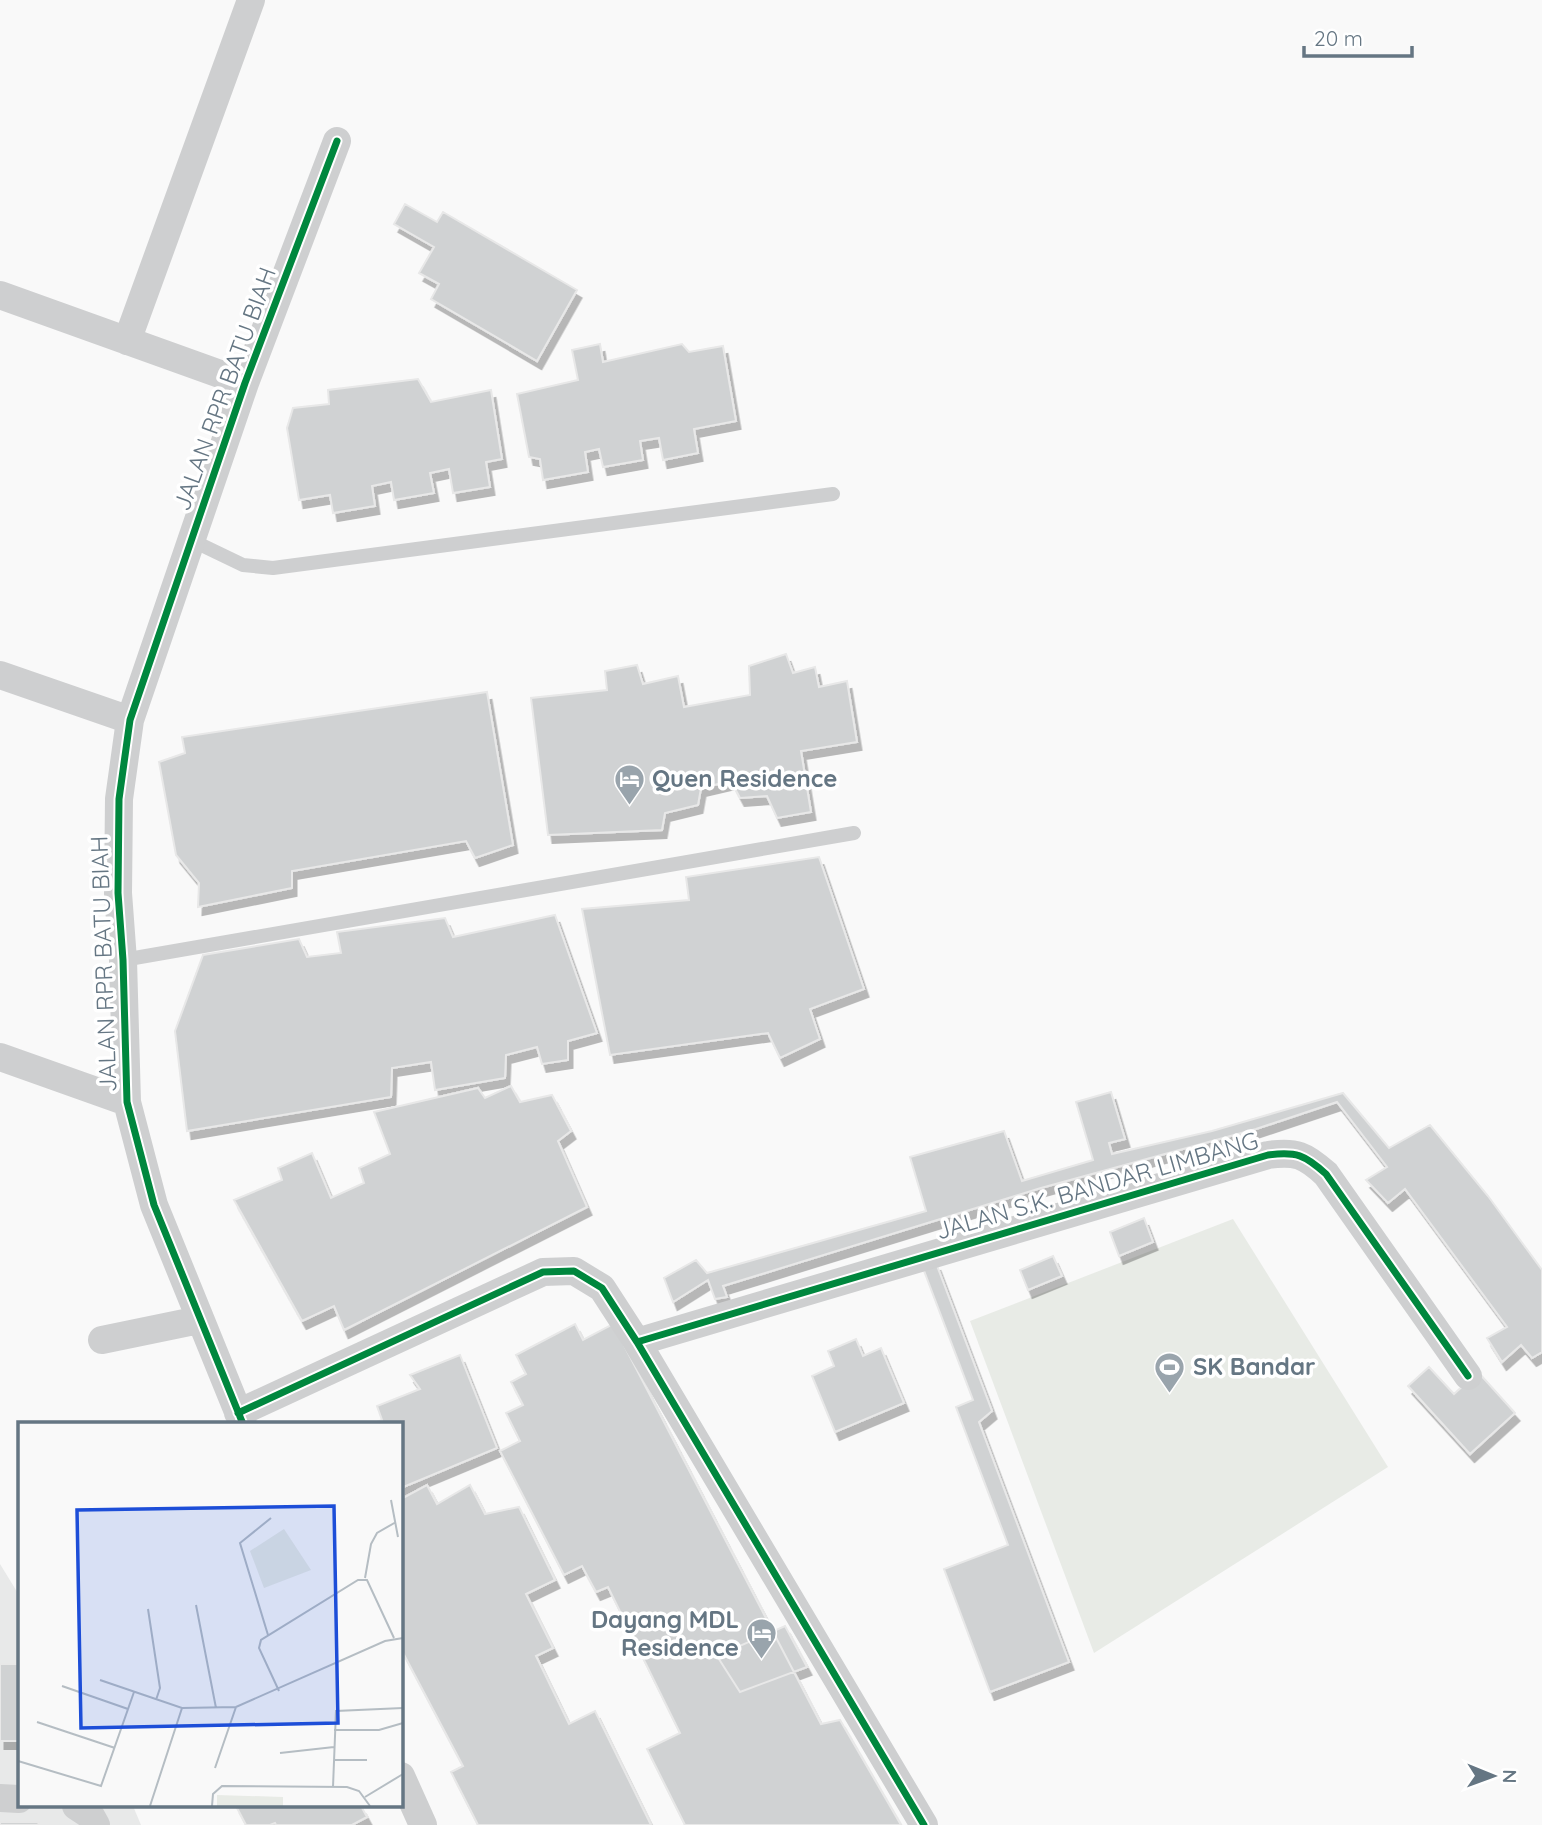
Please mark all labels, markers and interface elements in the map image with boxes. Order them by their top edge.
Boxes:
scale bar [1304,14,1412,58]
text: 20 m [1314,25,1363,51]
street label: JALAN RPR BATU BIAH [166,263,282,514]
hotel icon: Quen Residence [612,762,646,806]
place label: Quen Residence [652,763,837,793]
street label: JALAN RPR BATU BIAH [84,835,122,1093]
street label: JALAN S.K. BANDAR LIMBANG [932,1125,1261,1245]
sports icon: SK Bandar [1153,1350,1187,1394]
place label: SK Bandar [1193,1351,1315,1381]
inset map [18,1422,402,1808]
place label: Dayang MDL Residence [591,1604,739,1662]
hotel icon: Dayang MDL Residence [745,1617,779,1661]
north arrow [1458,1741,1528,1811]
text: N [1498,1769,1522,1783]

